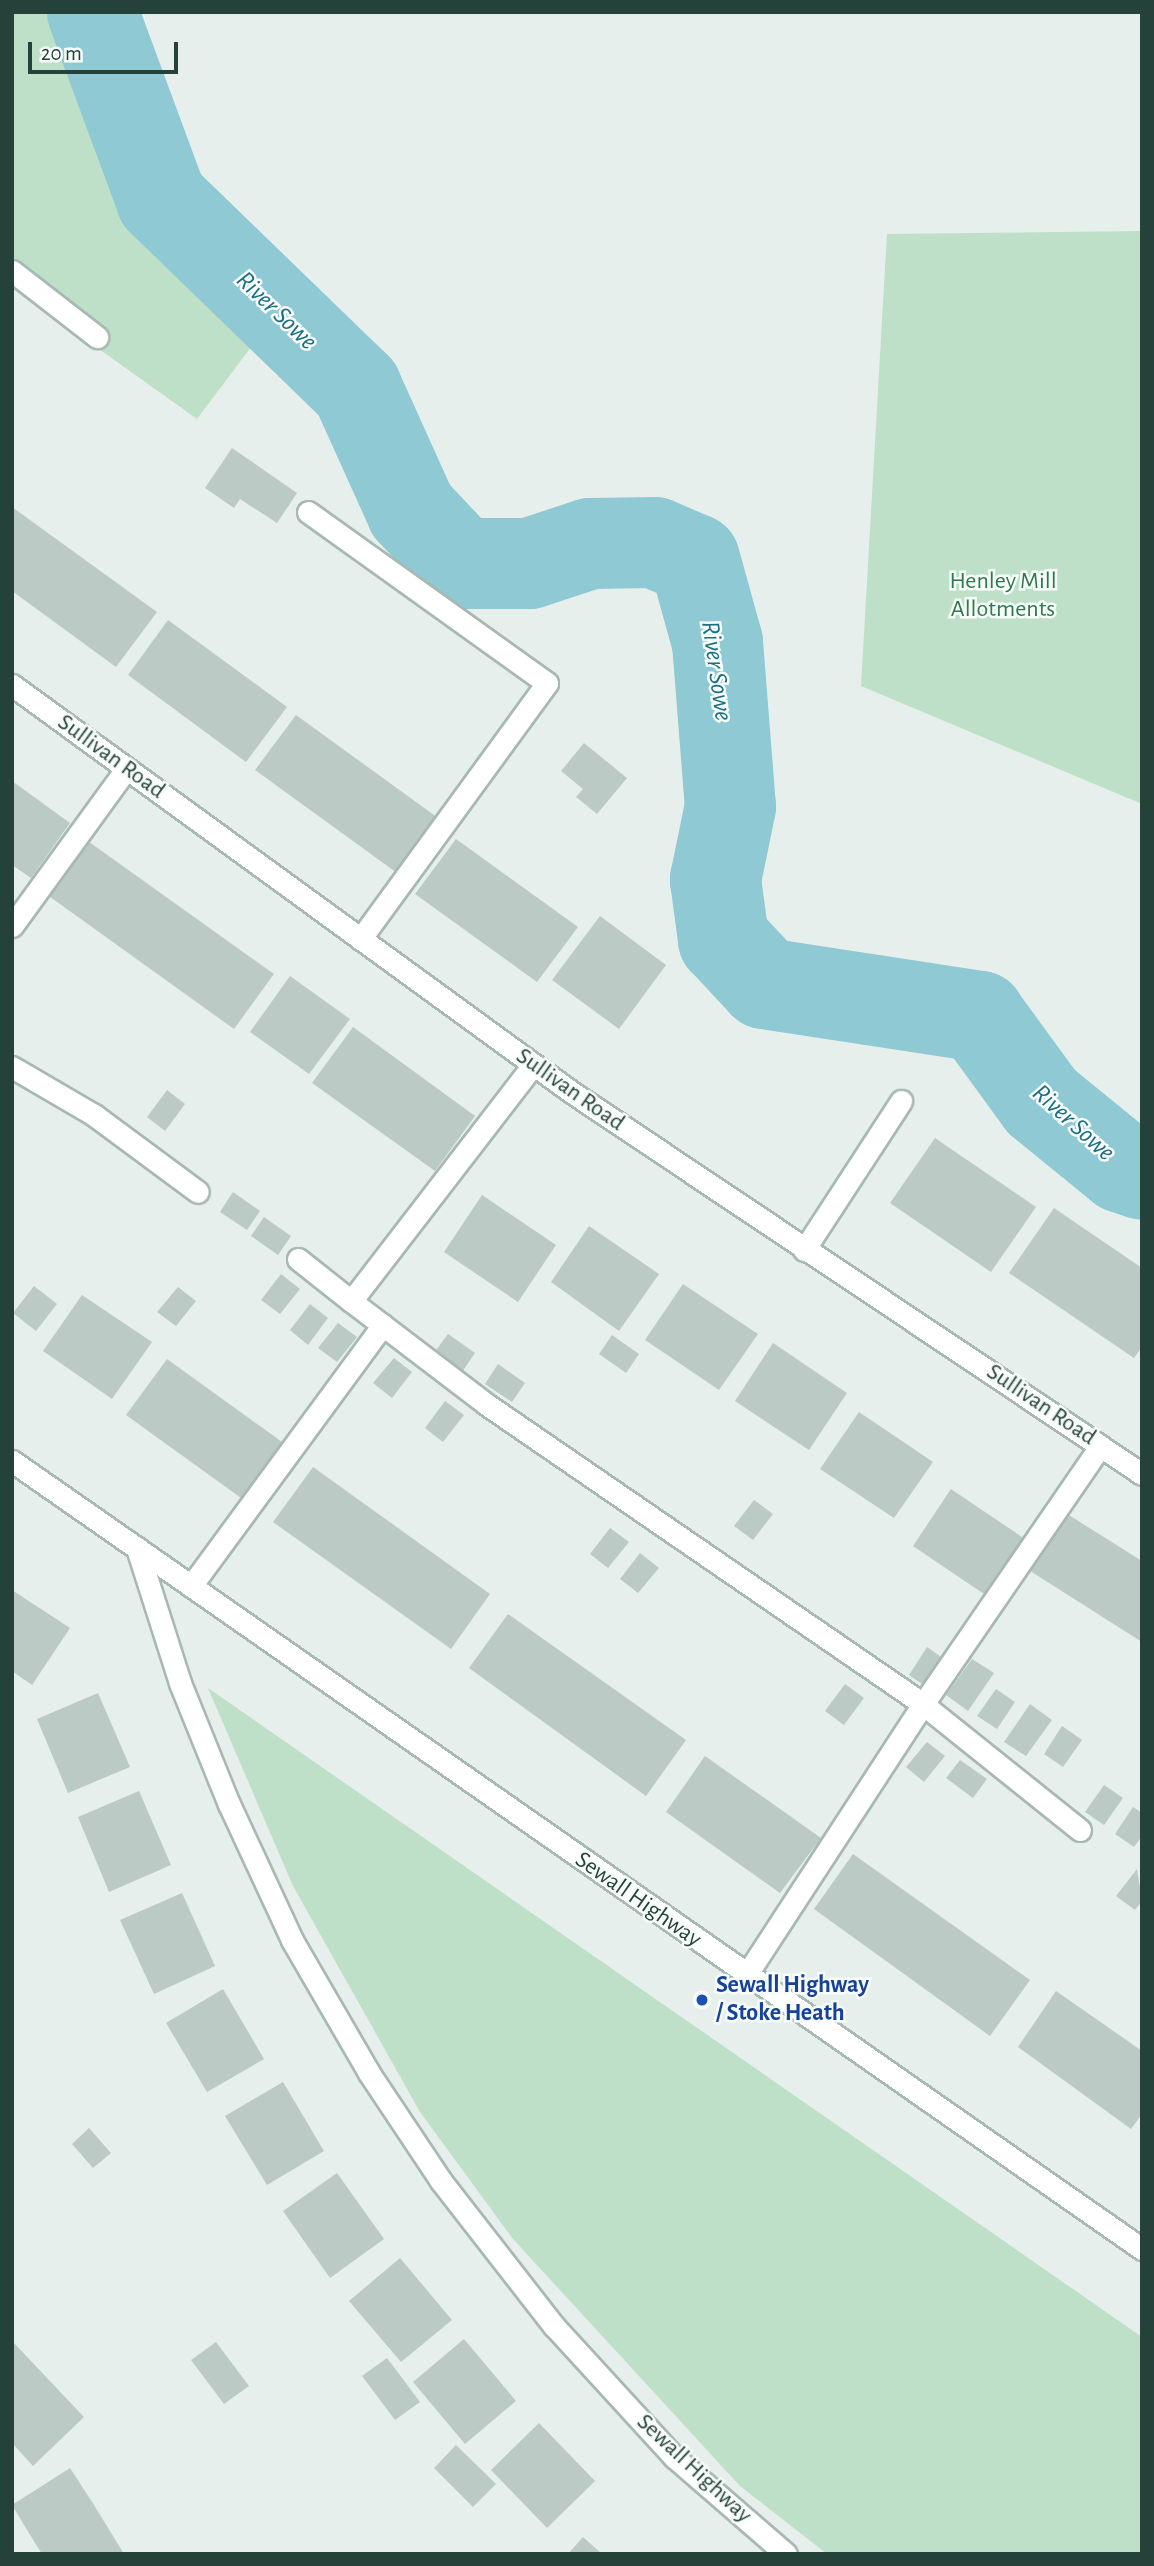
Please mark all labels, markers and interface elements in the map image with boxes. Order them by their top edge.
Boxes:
scale bar [32,28,182,72]
text: 20 m [41,43,82,64]
water label: River Sowe [229,265,323,357]
park label: Henley Mill Allotments [949,568,1057,624]
water label: River Sowe [694,619,738,723]
street label: Sullivan Road [52,708,170,806]
street label: Sullivan Road [510,1042,630,1138]
water label: River Sowe [1025,1078,1121,1168]
street label: Sullivan Road [981,1358,1101,1452]
street label: Sewall Highway [569,1846,707,1954]
place label: Sewall Highway / Stoke Heath [716,1972,869,2028]
marker: Sewall Highway / Stoke Heath [694,1992,710,2008]
street label: Sewall Highway [630,2408,758,2530]

